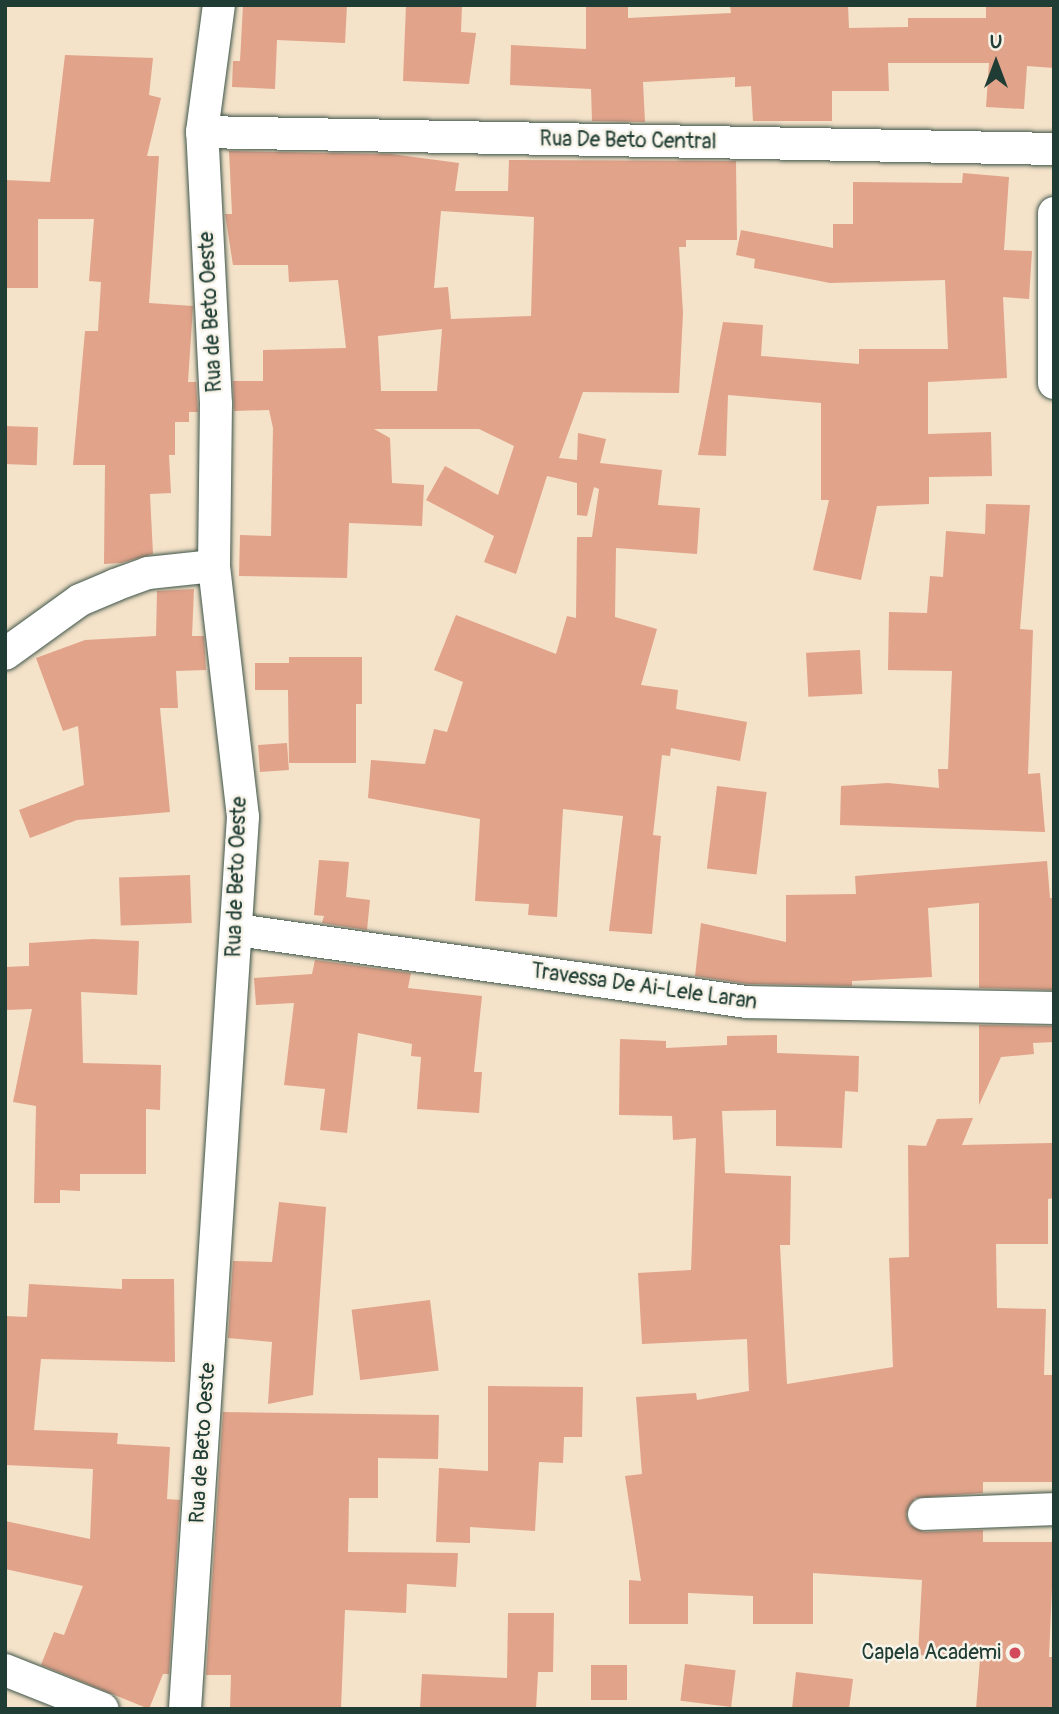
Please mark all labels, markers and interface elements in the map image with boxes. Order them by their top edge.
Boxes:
north arrow [961,28,1031,98]
text: U [990,30,1002,54]
street label: Rua De Beto Central [539,127,717,155]
street label: Rua de Beto Oeste [194,231,228,393]
street label: Rua de Beto Oeste [222,796,252,958]
street label: Travessa De Ai-Lele Laran [529,959,759,1015]
street label: Rua de Beto Oeste [185,1362,221,1524]
place label: Capela Academi [862,1640,1001,1666]
marker: Capela Academi [1007,1645,1023,1661]

